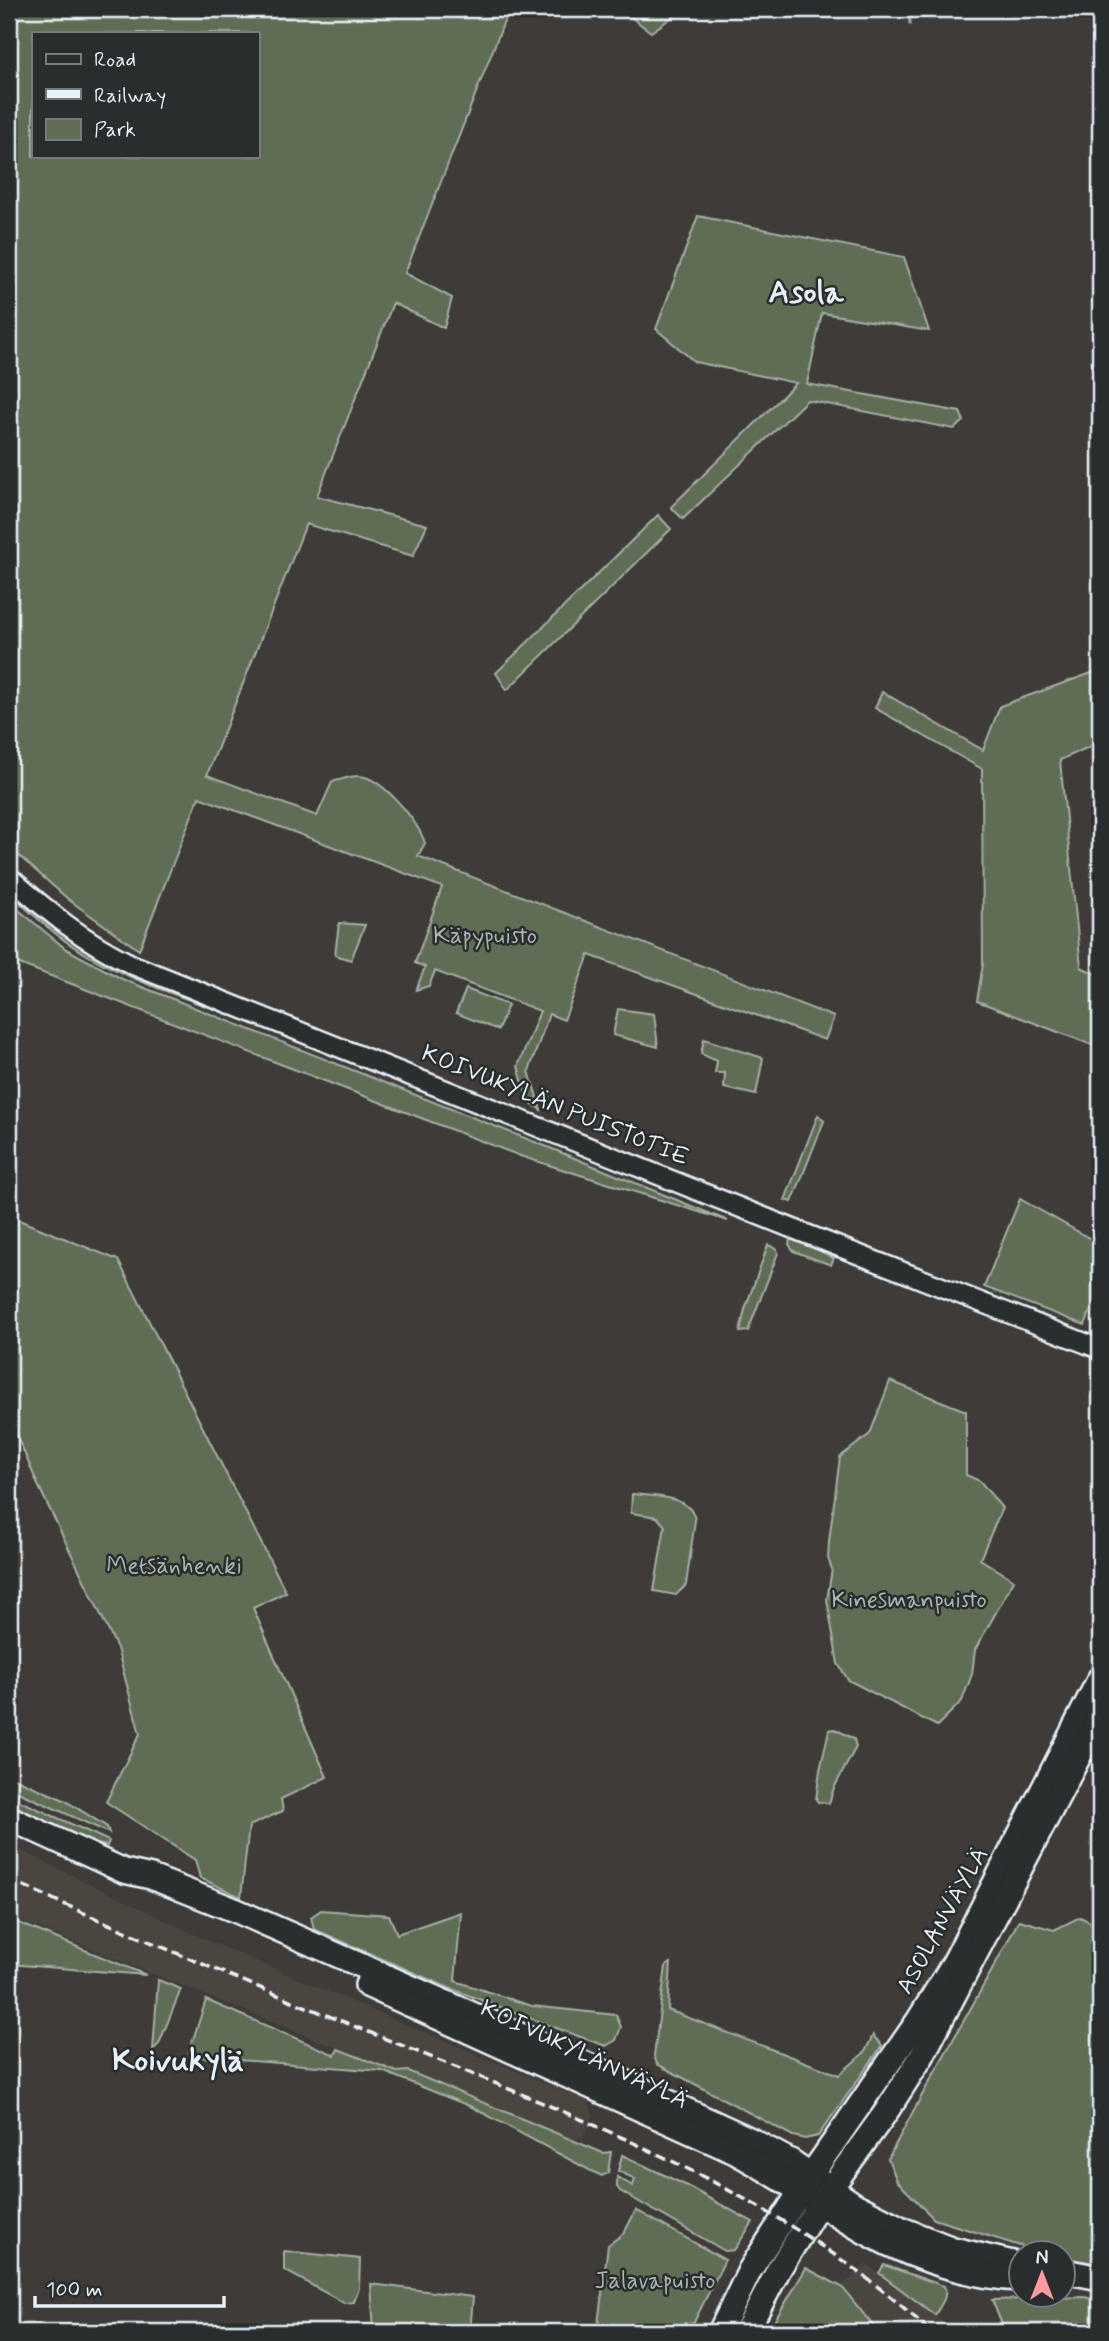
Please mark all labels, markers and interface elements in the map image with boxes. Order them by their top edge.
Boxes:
legend [32,32,259,158]
text: Road [94,46,136,74]
text: Railway [94,82,166,110]
text: Park [94,116,136,144]
district label: Asola [768,272,844,314]
park label: Käpypuisto [433,921,537,952]
street label: KOIVUKYLÄN PUISTOTIE [417,1038,693,1174]
park label: Metsänhenki [106,1551,242,1582]
park label: Kinesmanpuisto [831,1585,987,1616]
street label: ASOLANVÄYLÄ [890,1842,996,2000]
street label: KOIVUKYLÄNVÄYLÄ [475,1993,693,2117]
district label: Koivukylä [112,2040,244,2082]
north arrow [1007,2240,1078,2310]
text: N [1036,2246,1048,2271]
scale bar [35,2264,224,2308]
park label: Jalavapuisto [594,2266,716,2297]
text: 100 m [46,2276,102,2304]

